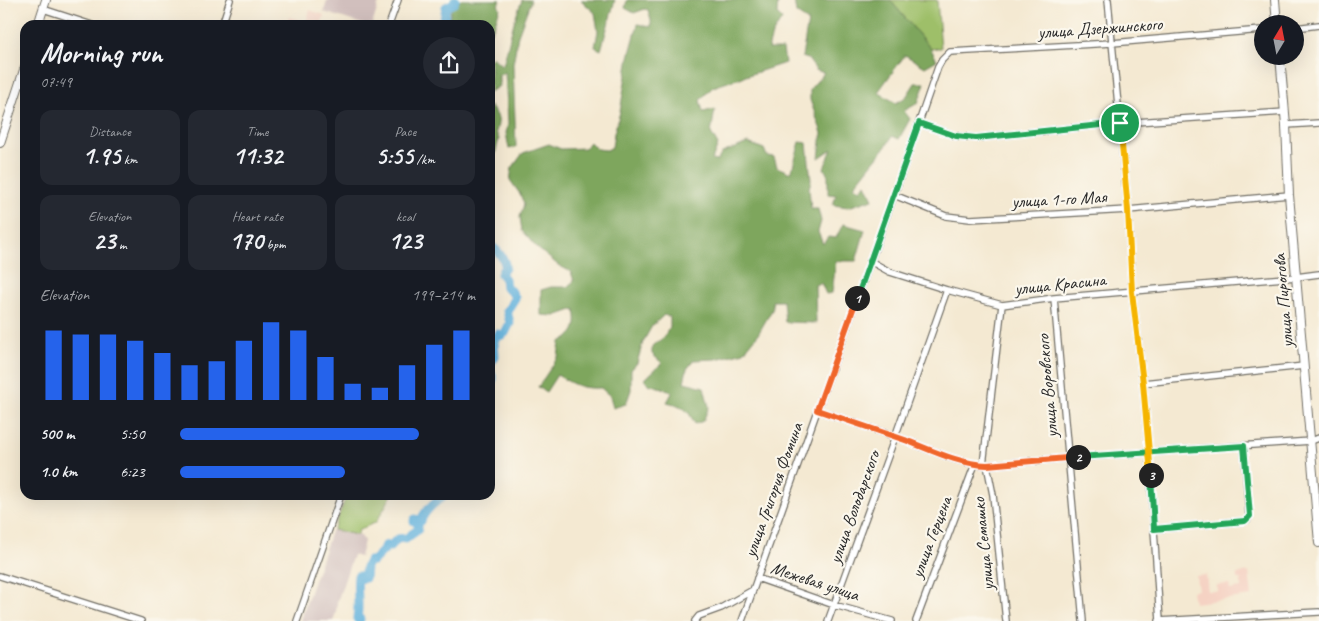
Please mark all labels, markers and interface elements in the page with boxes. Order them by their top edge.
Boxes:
street label: улица Дзержинского [1036,13,1165,43]
north arrow [1254,15,1304,65]
map controls [1254,15,1304,65]
text: Morning run [40,35,162,70]
button: share [423,37,475,89]
text: 07:49 [40,72,72,92]
pin [1099,102,1141,144]
icon: arrive [1106,109,1134,137]
text: Distance [89,123,131,140]
text: Time [247,123,268,140]
text: Pace [394,123,416,140]
text: 1.95 [82,140,120,172]
text: 11:32 [233,140,282,172]
text: 5:55 [376,140,413,172]
text: km [120,151,137,168]
text: /km [413,151,435,168]
street label: улица 1-го Мая [1010,185,1109,213]
text: Elevation [88,208,131,225]
text: Heart rate [232,208,283,225]
text: kcal [396,208,414,225]
text: 23 [93,225,115,257]
text: 170 [229,225,263,257]
text: 123 [388,225,422,257]
text: m [115,236,127,253]
text: bpm [263,236,286,253]
street label: улица Пирогова [1268,252,1298,350]
street label: улица Красина [1012,268,1108,300]
text: Elevation [40,285,89,305]
text: 199–214 m [412,285,475,305]
pin: 1 [844,286,870,310]
text: 1 [854,290,861,307]
street label: улица Воровского [1031,332,1063,440]
street label: улица Григория Фомина [738,419,808,561]
text: 500 m [40,424,74,444]
text: 5:50 [120,424,145,444]
pin: 2 [1066,444,1090,470]
street label: улица Володарского [823,446,885,567]
text: 2 [1075,449,1082,466]
text: 1.0 km [40,462,77,482]
text: 6:23 [120,462,145,482]
pin: 3 [1138,462,1164,488]
text: 3 [1148,467,1155,484]
street label: улица Герцена [905,492,957,582]
street label: улица Семашко [967,495,999,593]
street label: Межевая улица [768,556,863,606]

